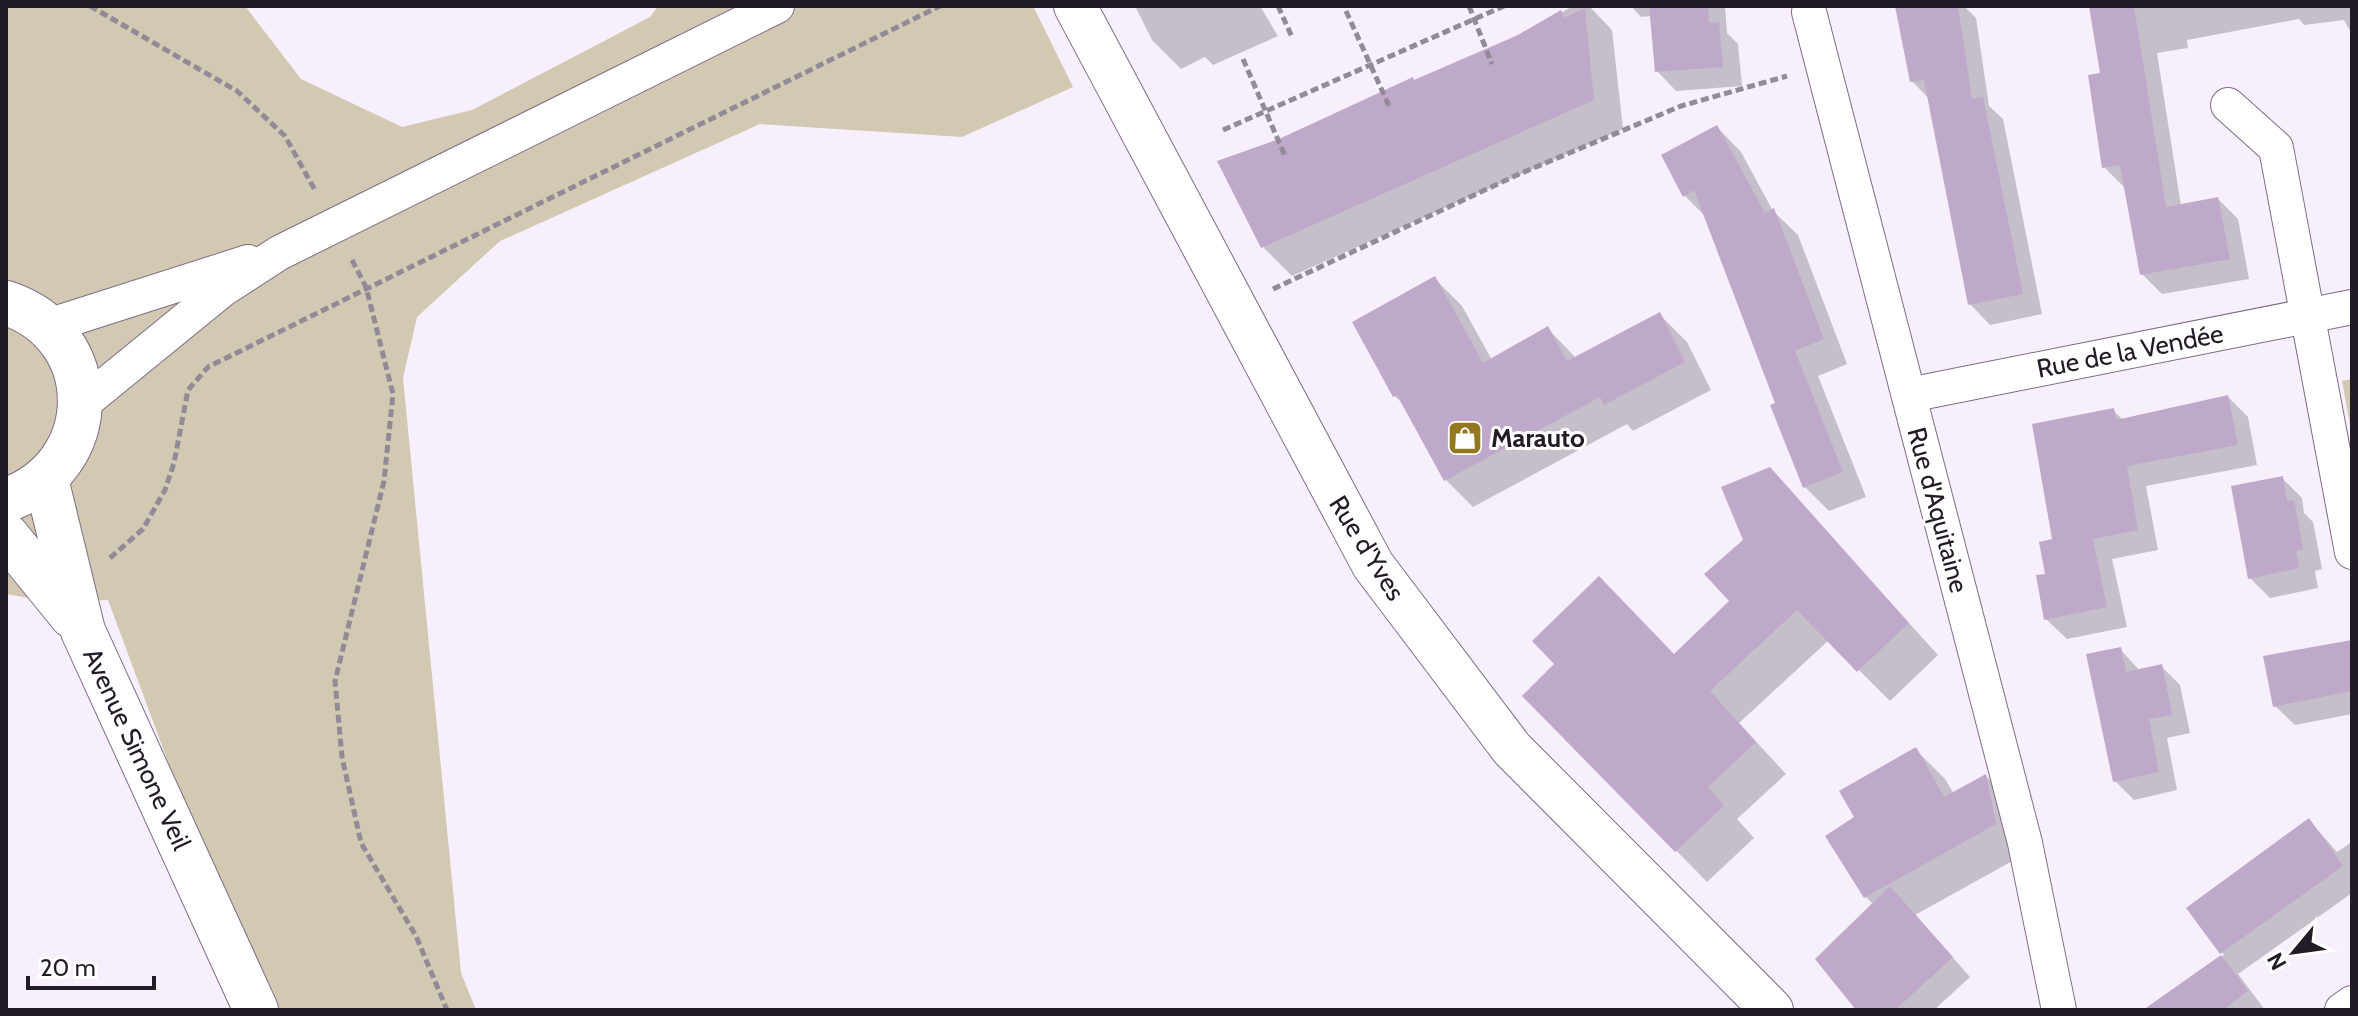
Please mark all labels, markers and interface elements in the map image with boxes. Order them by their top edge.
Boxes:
street label: Rue de la Vendée [2034,317,2226,385]
shop icon: Marauto [1446,419,1484,457]
place label: Marauto [1491,422,1585,454]
street label: Rue d'Aquitaine [1901,424,1975,596]
street label: Rue d'Yves [1322,490,1412,606]
street label: Avenue Simone Veil [76,643,198,855]
north arrow [2254,912,2334,992]
scale bar [28,940,154,990]
text: N [2261,948,2293,975]
text: 20 m [40,953,96,982]

